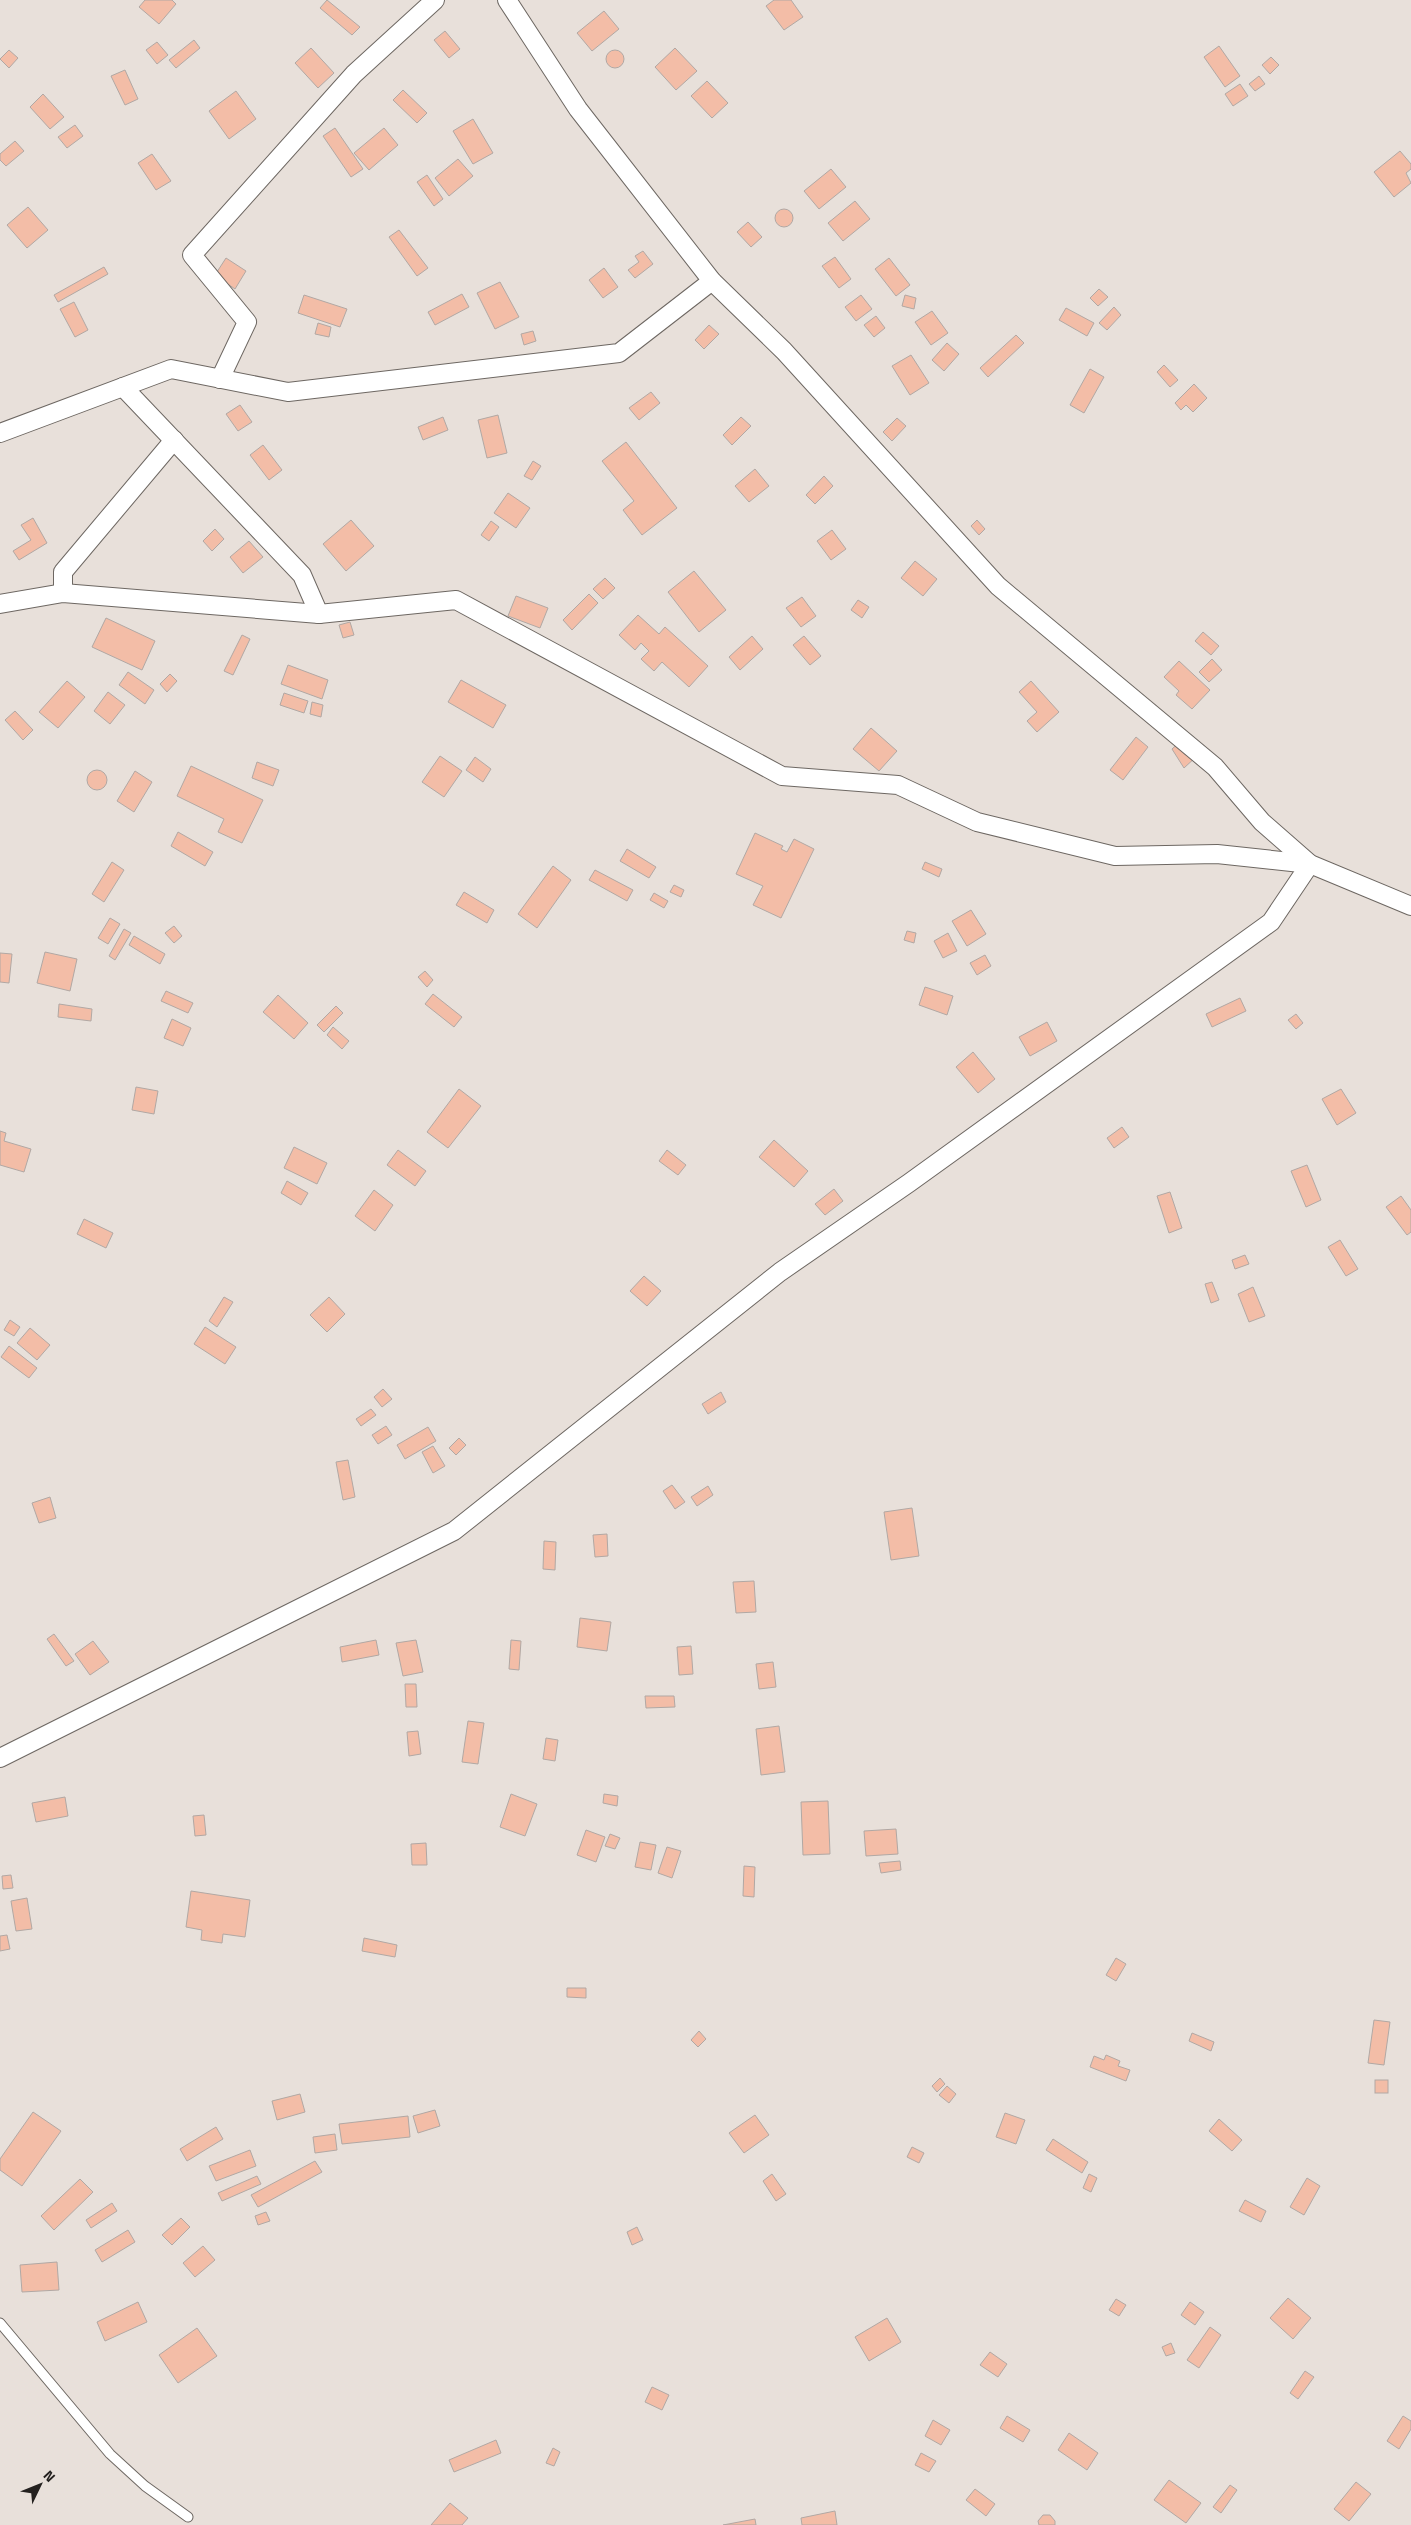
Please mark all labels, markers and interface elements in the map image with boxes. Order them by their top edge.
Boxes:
north arrow [15,2460,65,2510]
text: N [39,2465,61,2487]

